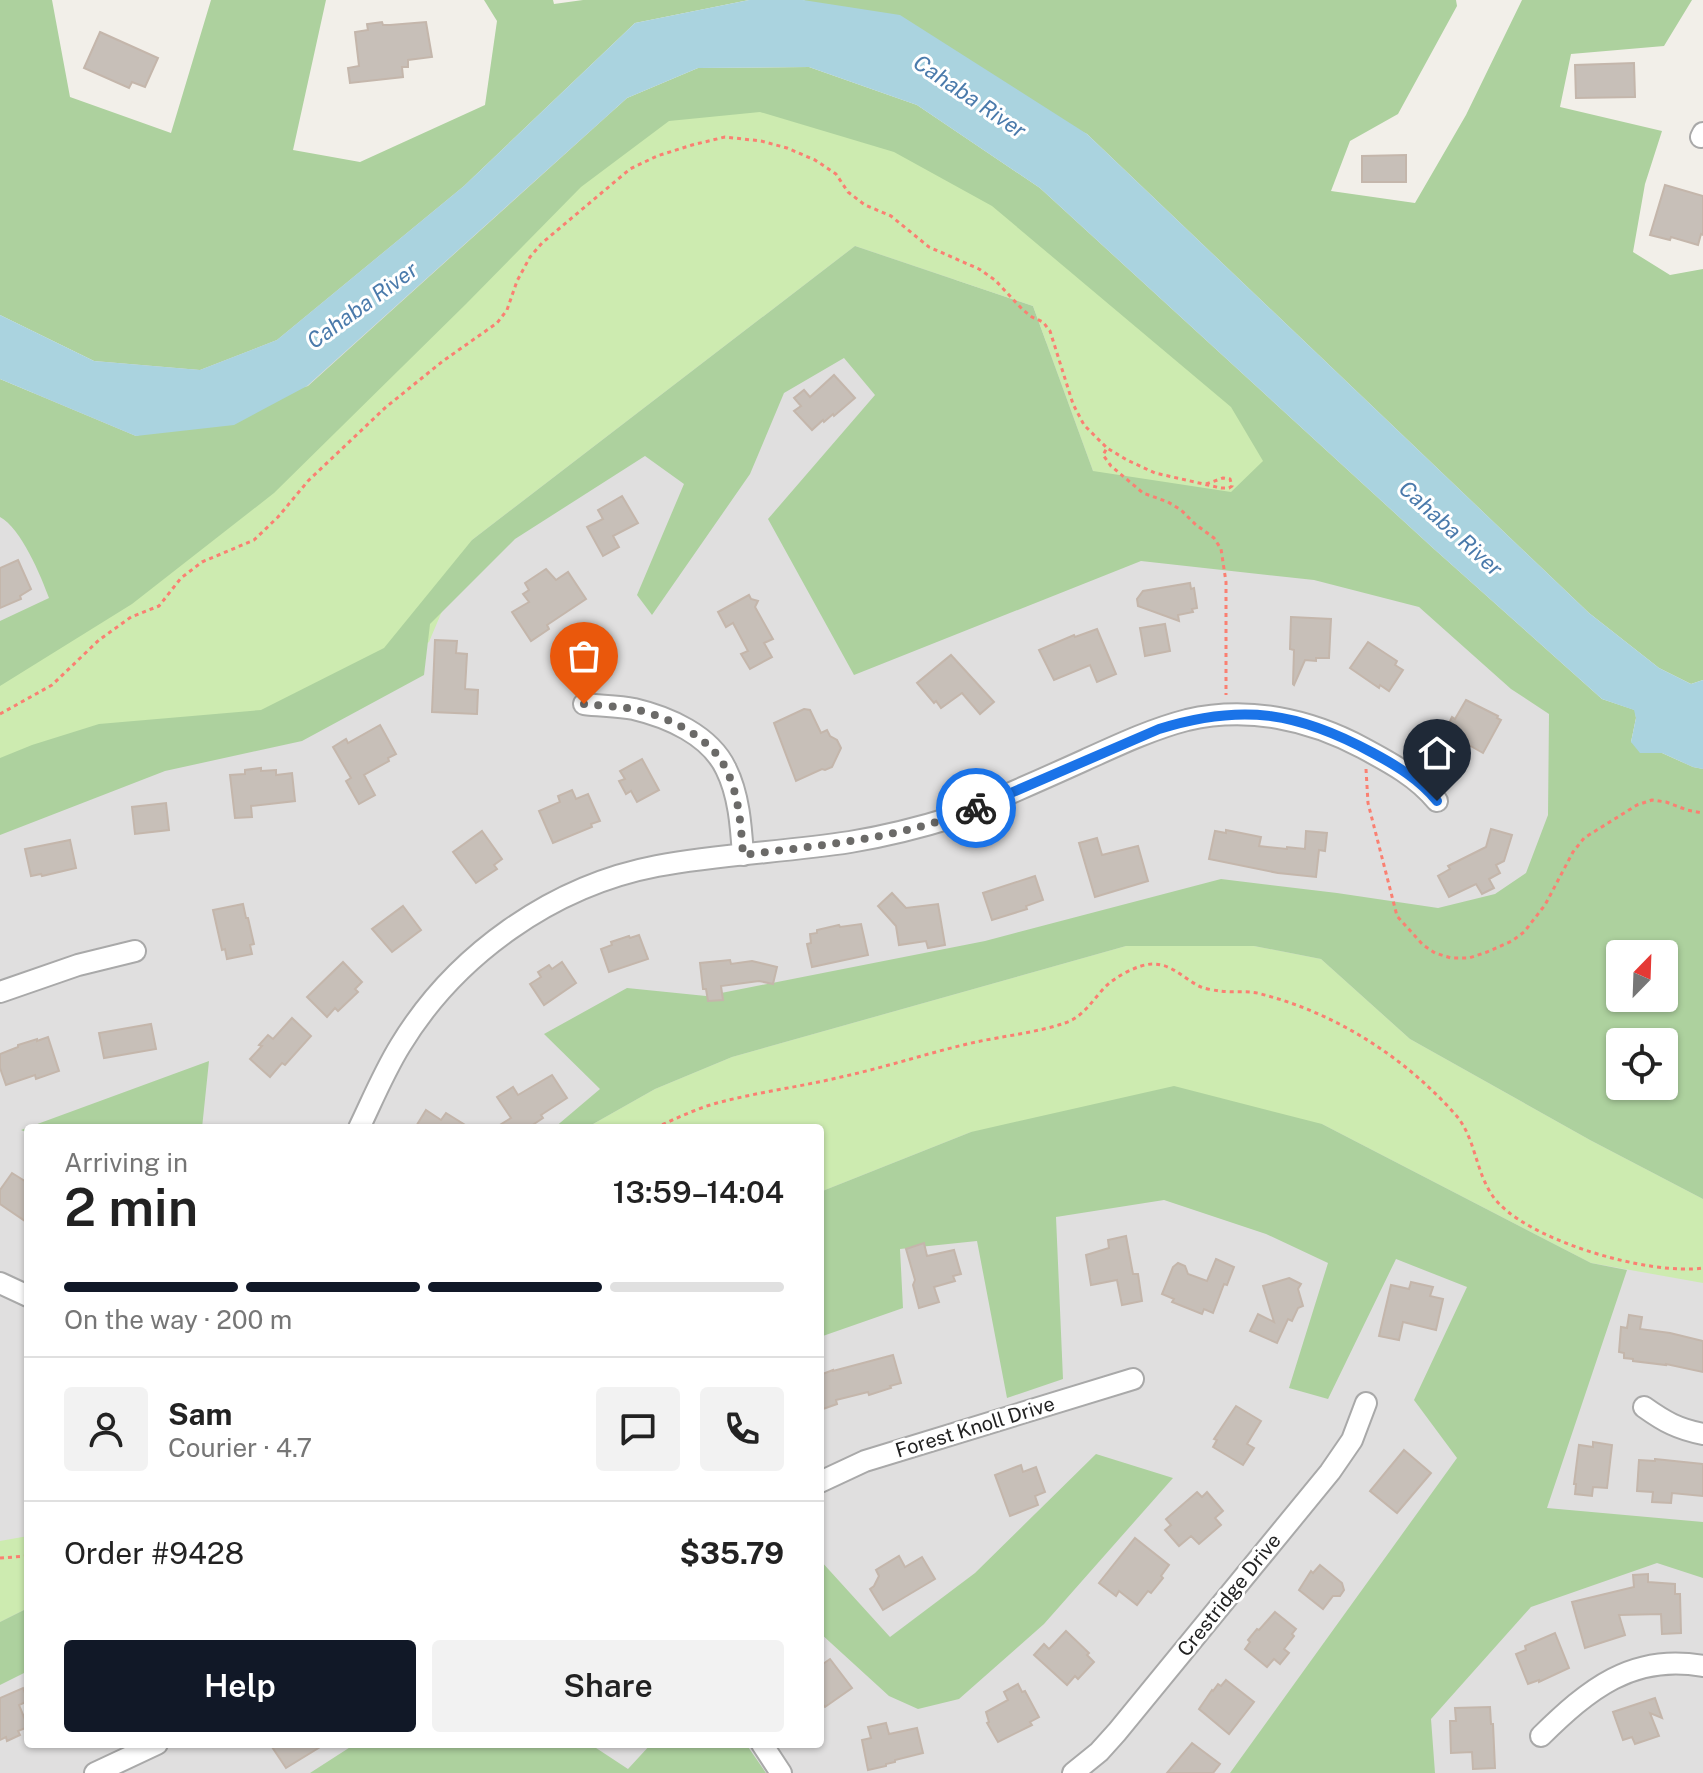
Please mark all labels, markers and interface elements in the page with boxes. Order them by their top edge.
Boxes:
water label: Cahaba River [909,49,1032,144]
water label: Cahaba River [302,256,423,354]
water label: Cahaba River [1394,475,1509,582]
pin [550,622,618,704]
icon: bag [562,634,606,678]
pin [1403,719,1471,801]
icon: home [1415,731,1459,775]
courier [936,768,1016,848]
icon: bike [954,786,998,830]
north arrow [1606,940,1678,1012]
map controls [1606,940,1678,1100]
button: locate [1606,1028,1678,1100]
text: Arriving in [64,1147,188,1178]
text: 13:59–14:04 [613,1174,784,1210]
text: 2 min [64,1177,198,1238]
text: On the way · 200 m [64,1304,292,1335]
button: person [64,1387,148,1471]
button: chat [596,1387,680,1471]
button: phone [700,1387,784,1471]
street label: Forest Knoll Drive [892,1391,1058,1463]
text: Sam [168,1396,232,1432]
text: Courier · 4.7 [168,1432,312,1463]
street label: Crestridge Drive [1172,1529,1286,1661]
text: Order #9428 [64,1535,244,1571]
text: $35.79 [679,1535,784,1571]
button: Help [64,1640,416,1732]
button: Share [432,1640,784,1732]

